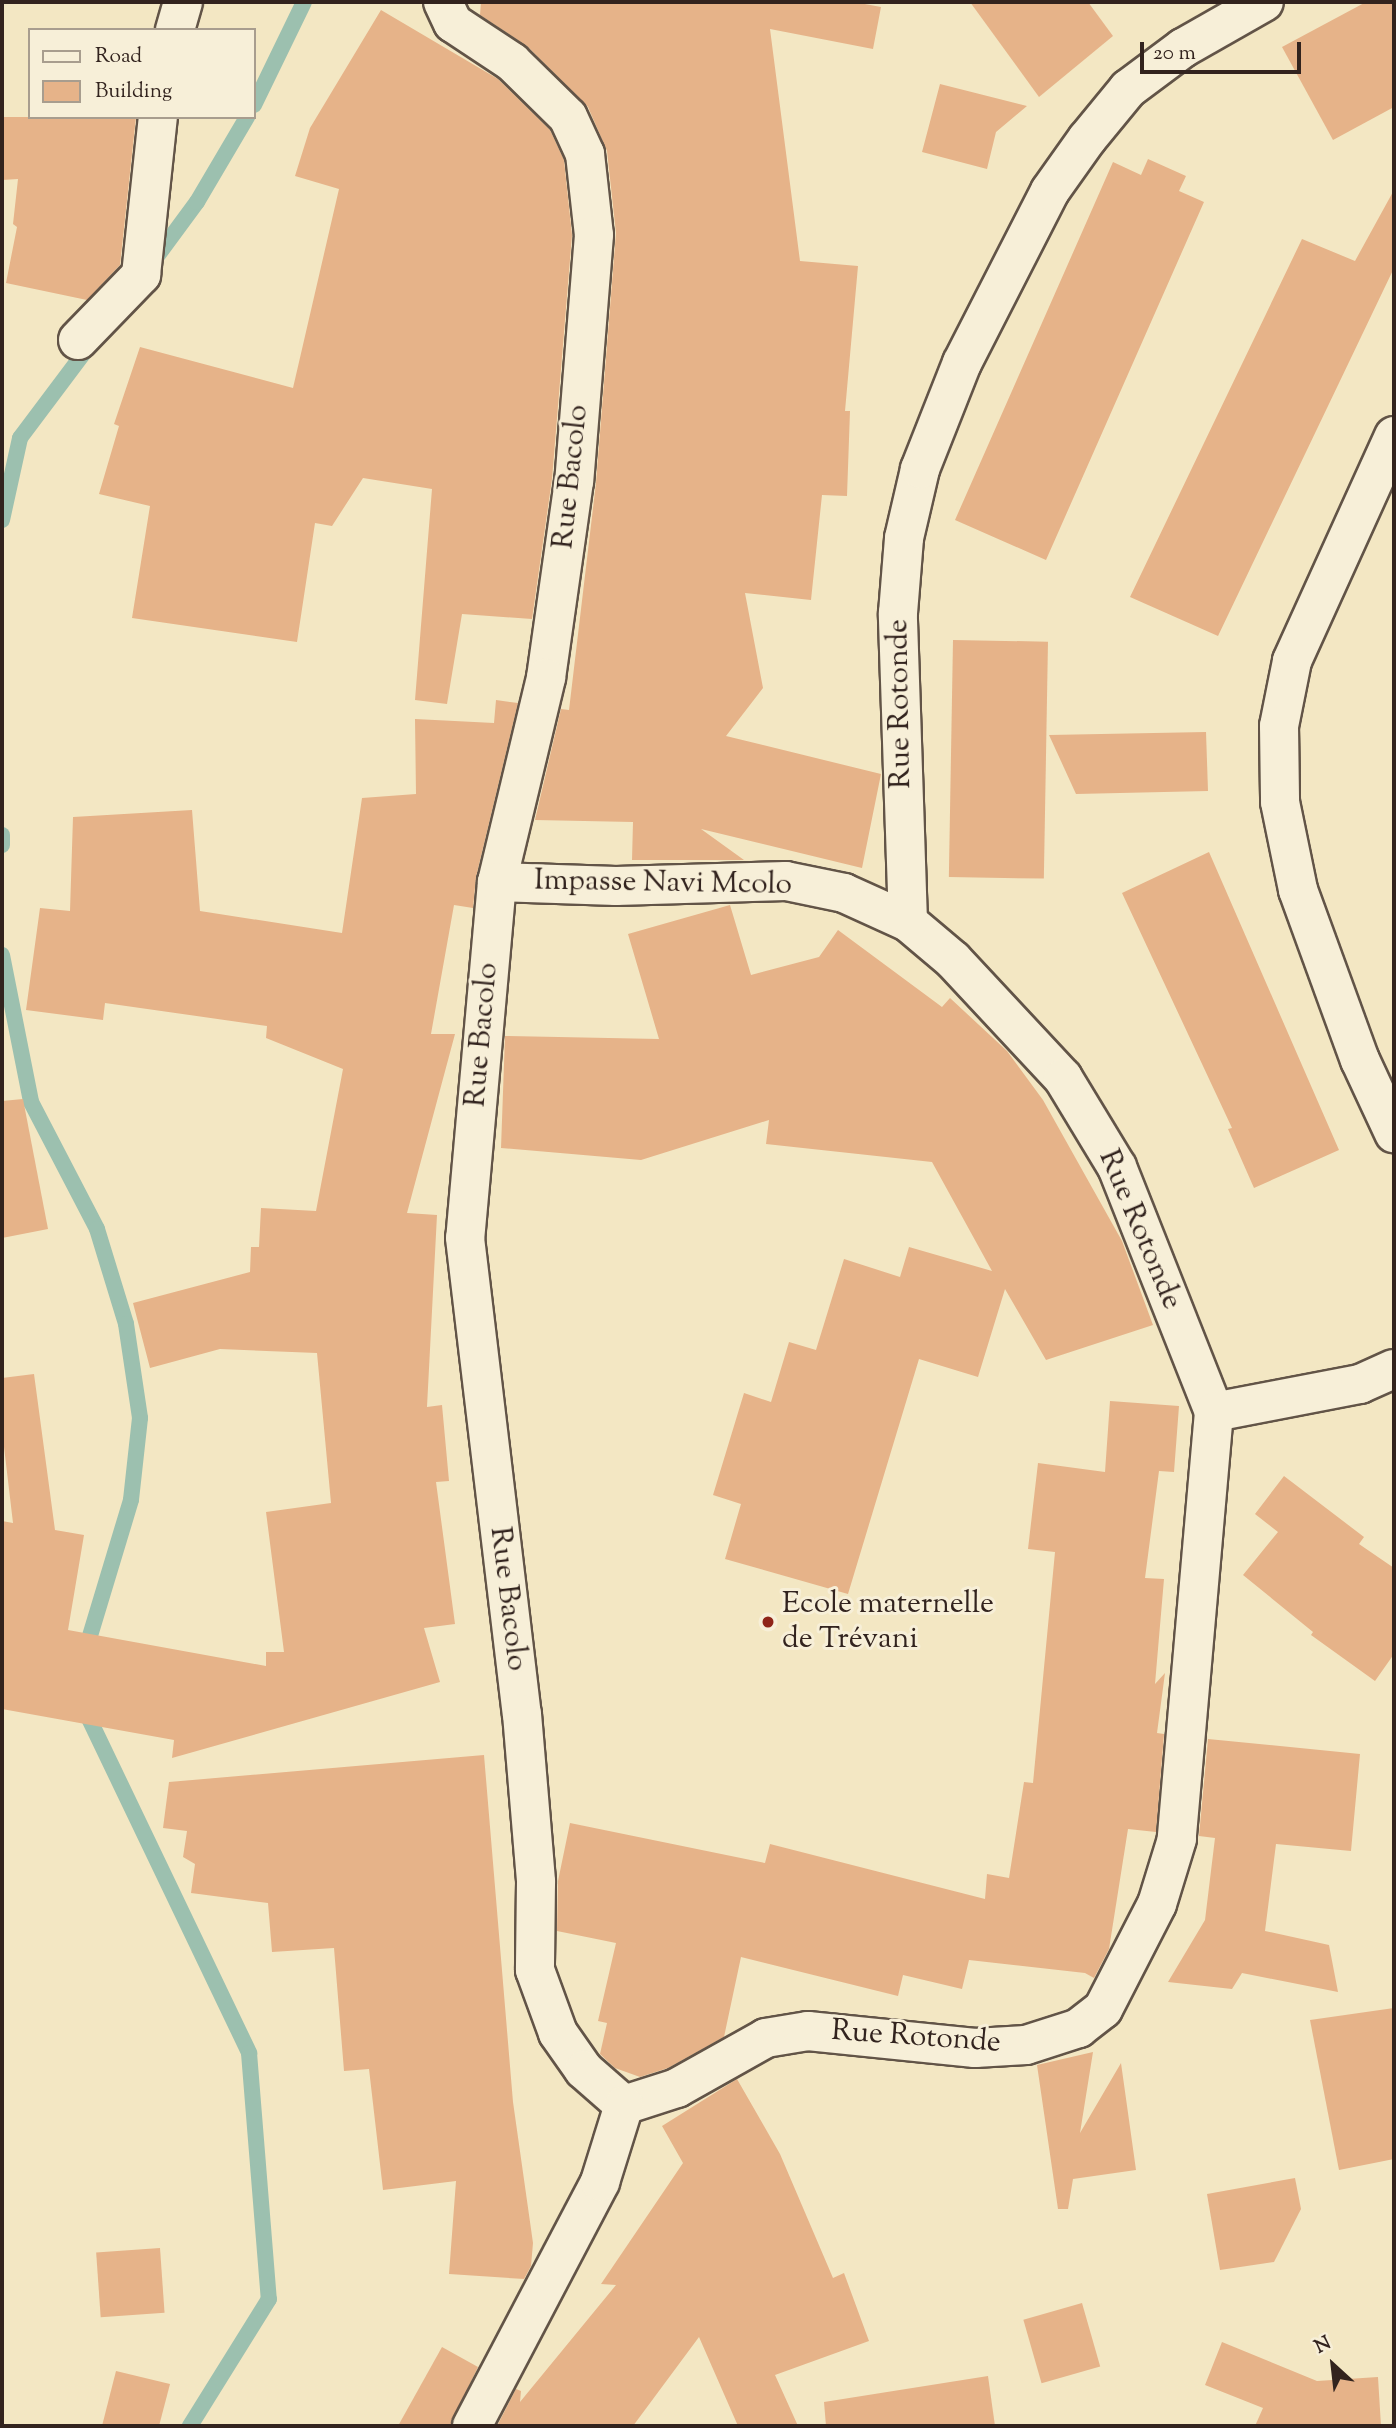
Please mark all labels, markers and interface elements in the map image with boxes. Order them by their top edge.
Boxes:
legend [28,28,256,119]
scale bar [1144,28,1305,72]
text: 20 m [1153,39,1196,69]
text: Road [95,42,142,72]
text: Building [95,77,172,107]
street label: Rue Bacolo [547,403,597,551]
street label: Rue Rotonde [882,619,920,789]
street label: Impasse Navi Mcolo [534,864,792,904]
street label: Rue Bacolo [459,961,507,1109]
street label: Rue Rotonde [1089,1145,1189,1315]
street label: Rue Bacolo [480,1525,534,1673]
place label: Ecole maternelle de Trévani [782,1587,994,1658]
marker: Ecole maternelle de Trévani [760,1614,776,1630]
street label: Rue Rotonde [830,2014,1002,2062]
north arrow [1298,2330,1368,2400]
text: N [1310,2330,1336,2361]

